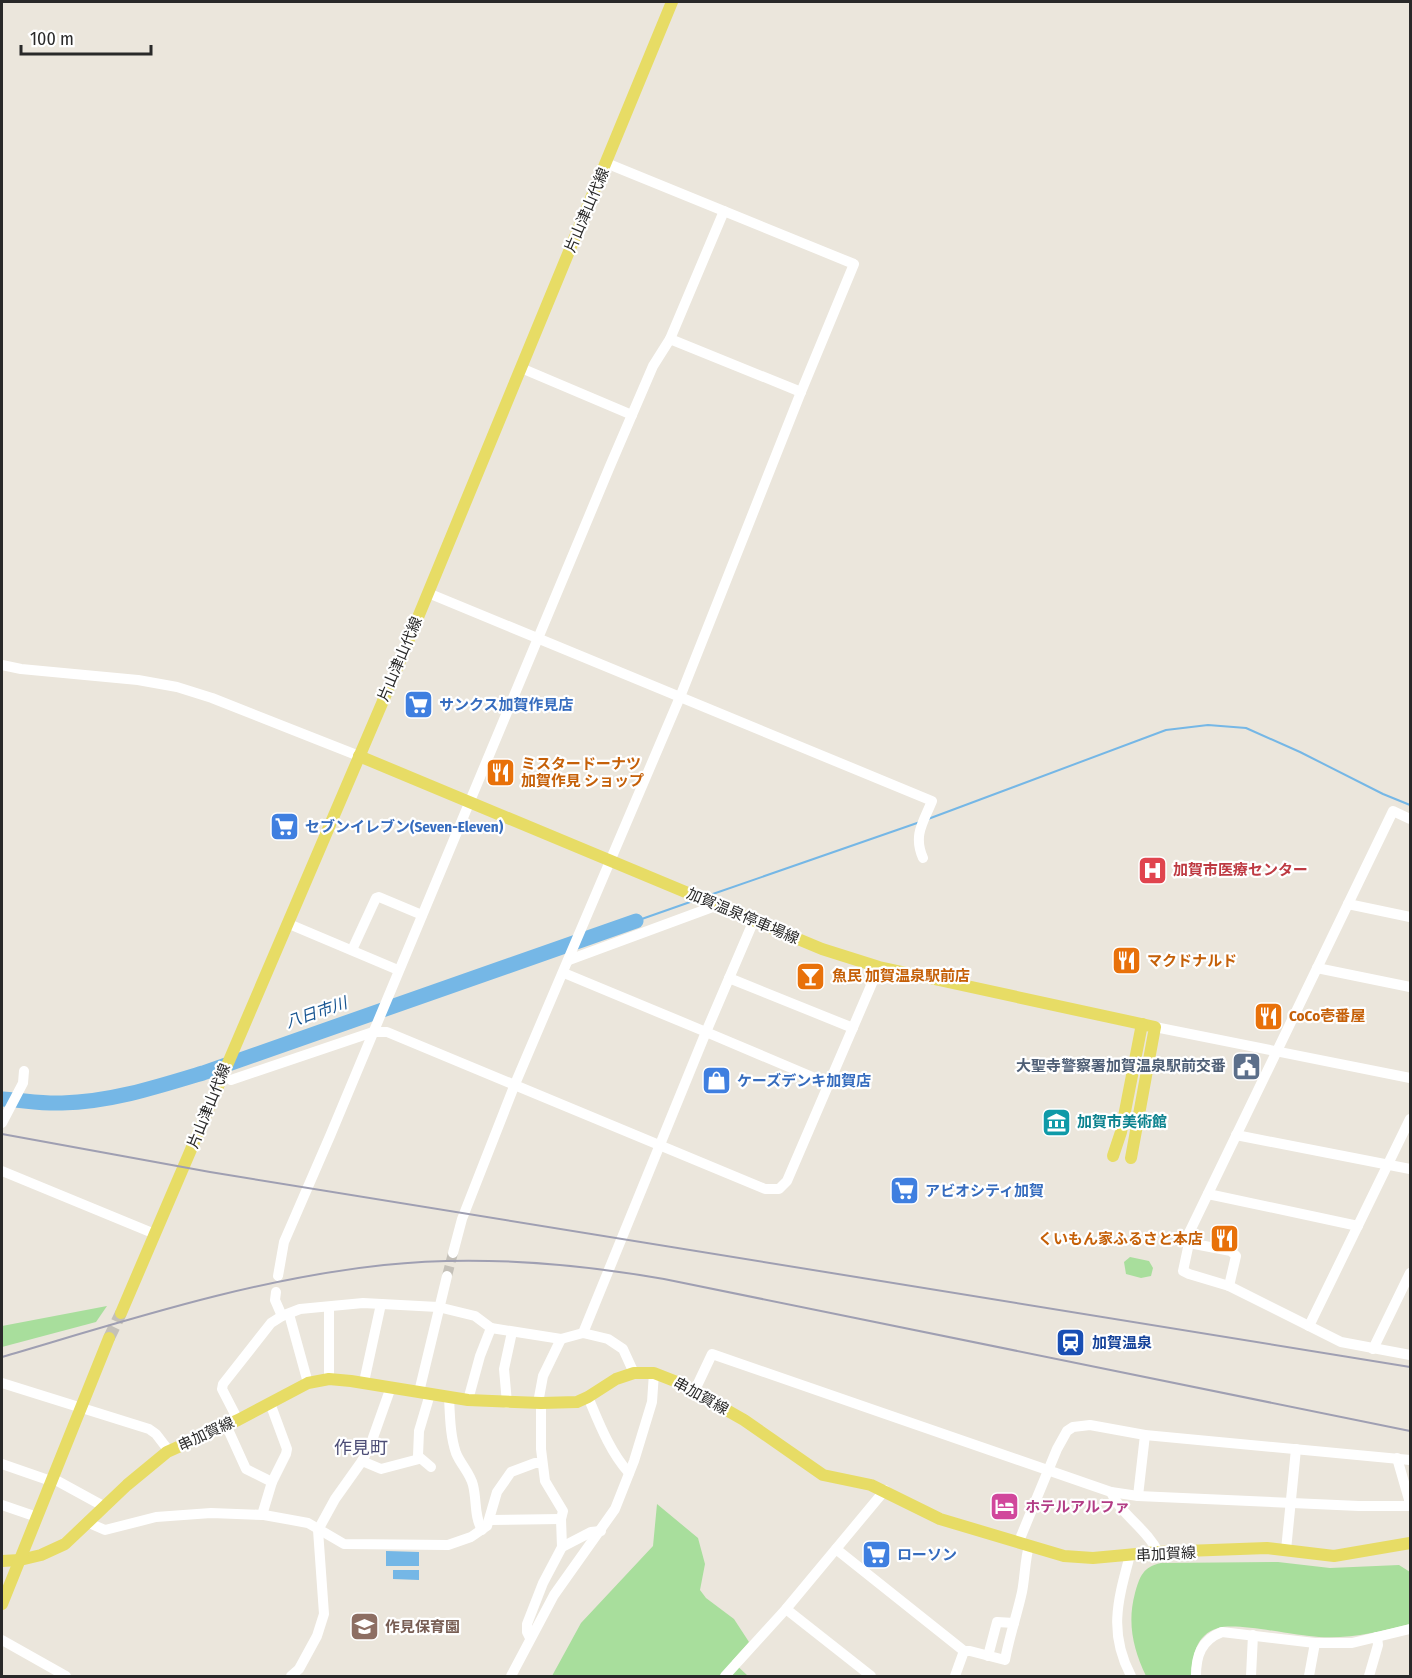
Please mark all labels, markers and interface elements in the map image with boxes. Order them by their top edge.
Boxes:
scale bar [21,18,152,56]
text: 100 m [30,28,74,50]
street label: 片山津山代線 [561,165,613,255]
street label: 片山津山代線 [374,614,426,704]
supermarket icon: サンクス加賀作見店 [402,689,434,721]
place label: サンクス加賀作見店 [439,696,574,714]
place label: ミスタードーナツ 加賀作見 ショップ [521,755,644,790]
restaurant icon: ミスタードーナツ 加賀作見 ショップ [484,757,516,789]
supermarket icon: セブンイレブン(Seven-Eleven) [268,811,300,843]
place label: セブンイレブン(Seven-Eleven) [305,818,504,836]
hospital icon: 加賀市医療センター [1136,854,1168,886]
place label: 加賀市医療センター [1173,861,1308,879]
street label: 加賀温泉停車場線 [684,884,802,948]
restaurant icon: マクドナルド [1110,945,1142,977]
place label: マクドナルド [1147,952,1237,970]
bar icon: 魚民 加賀温泉駅前店 [795,960,827,992]
place label: 魚民 加賀温泉駅前店 [832,967,970,985]
water label: 八日市川 [283,992,351,1032]
restaurant icon: CoCo壱番屋 [1252,1000,1284,1032]
place label: CoCo壱番屋 [1289,1007,1365,1025]
public building icon: 大聖寺警察署加賀温泉駅前交番 [1231,1050,1263,1082]
place label: 大聖寺警察署加賀温泉駅前交番 [1016,1057,1226,1075]
street label: 片山津山代線 [184,1061,234,1151]
shop icon: ケーズデンキ加賀店 [700,1065,732,1097]
place label: ケーズデンキ加賀店 [737,1072,871,1090]
museum icon: 加賀市美術館 [1040,1106,1072,1138]
place label: 加賀市美術館 [1077,1113,1167,1131]
supermarket icon: アビオシティ加賀 [888,1175,920,1207]
place label: アビオシティ加賀 [925,1182,1044,1200]
restaurant icon: くいもん家ふるさと本店 [1208,1223,1240,1255]
place label: くいもん家ふるさと本店 [1038,1230,1203,1248]
station icon: 加賀温泉 [1055,1327,1087,1359]
place label: 加賀温泉 [1092,1334,1152,1352]
street label: 串加賀線 [670,1374,732,1418]
street label: 串加賀線 [175,1413,237,1455]
district label: 作見町 [334,1437,388,1459]
hotel icon: ホテルアルファ [988,1491,1020,1523]
place label: ホテルアルファ [1025,1498,1130,1516]
supermarket icon: ローソン [860,1539,892,1571]
street label: 串加賀線 [1136,1543,1196,1565]
place label: ローソン [897,1546,957,1564]
school or university icon: 作見保育園 [348,1611,380,1643]
place label: 作見保育園 [385,1618,460,1636]

